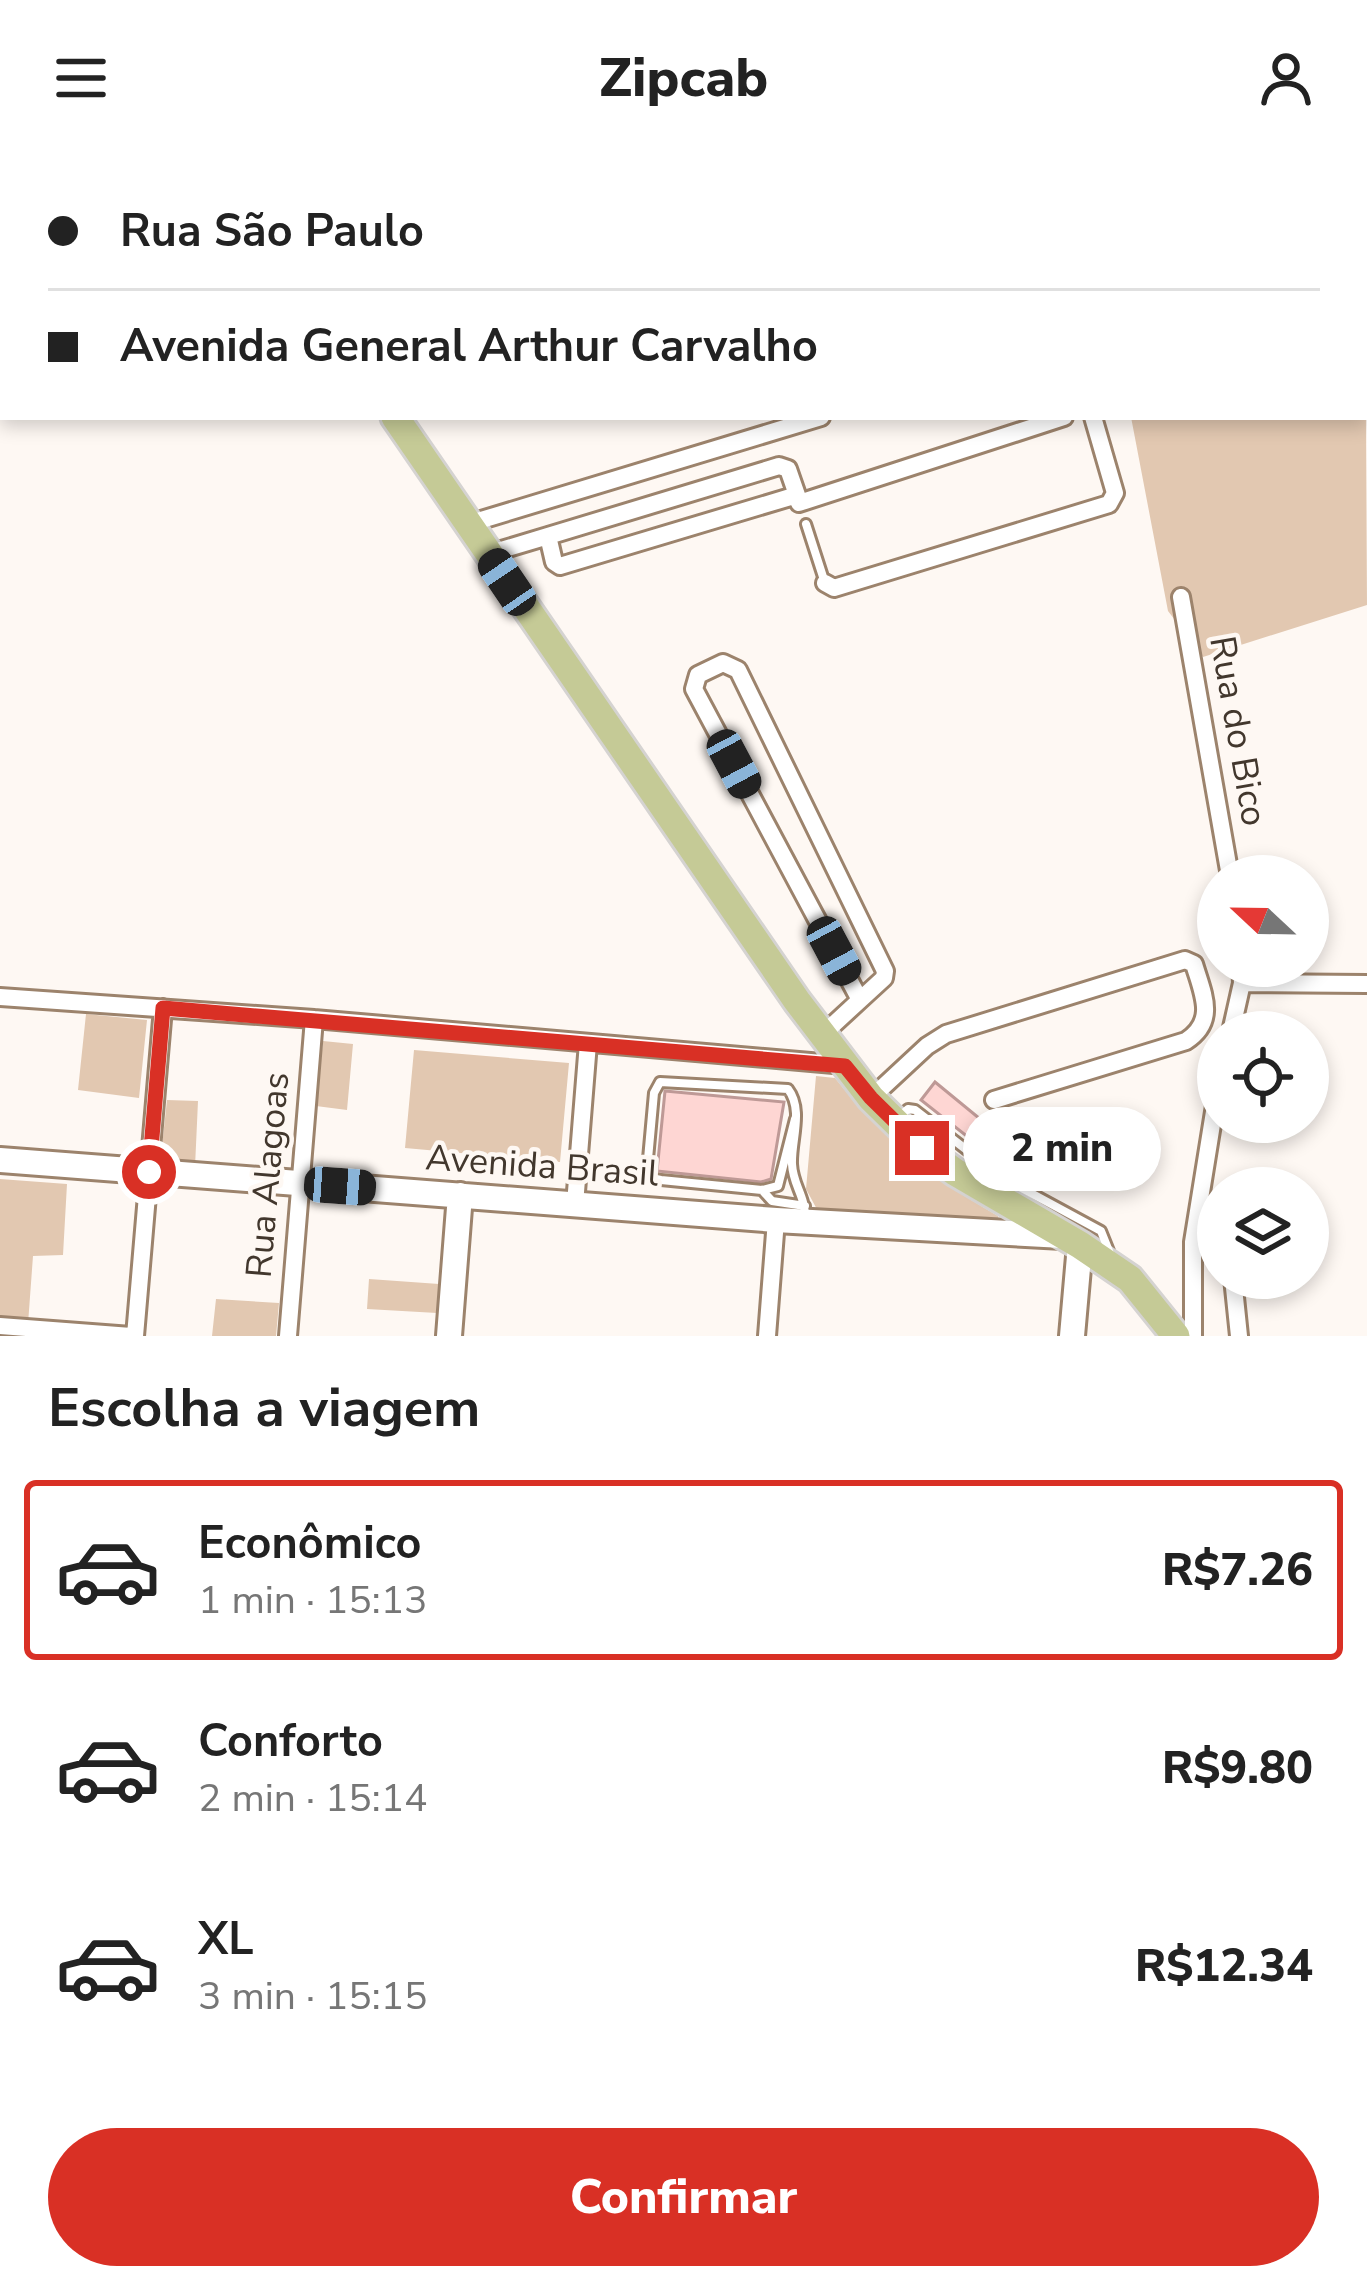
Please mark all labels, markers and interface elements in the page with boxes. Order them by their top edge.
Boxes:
text: Zipcab [599,41,768,115]
icon: menu [48,45,114,111]
icon: person [1253,45,1319,111]
text: Rua São Paulo [120,201,424,262]
text: Avenida General Arthur Carvalho [120,316,818,377]
car [472,542,542,622]
street label: Rua do Bico [1197,632,1279,830]
car [701,724,767,804]
north arrow [1197,855,1329,987]
map controls [1197,855,1329,1299]
car [801,911,867,991]
button: locate [1197,1011,1329,1143]
street label: Rua Alagoas [235,1070,301,1280]
callout: 2 min [964,1106,1162,1190]
route end [895,1121,949,1175]
text: 2 min [1011,1122,1113,1175]
street label: Avenida Brasil [424,1133,660,1199]
route start [122,1145,176,1199]
car [303,1166,377,1206]
button: layers [1197,1167,1329,1299]
text: Escolha a viagem [48,1371,480,1445]
text: Econômico [198,1513,421,1574]
icon: car [54,1516,162,1624]
text: R$7.26 [1162,1540,1313,1601]
text: 1 min · 15:13 [198,1574,427,1627]
text: Conforto [198,1711,383,1772]
icon: car [54,1714,162,1822]
text: R$9.80 [1162,1738,1313,1799]
text: 2 min · 15:14 [198,1772,427,1825]
text: XL [198,1909,254,1970]
icon: car [54,1912,162,2020]
text: R$12.34 [1135,1936,1313,1997]
text: 3 min · 15:15 [198,1970,427,2023]
button: Confirmar [48,2128,1319,2266]

